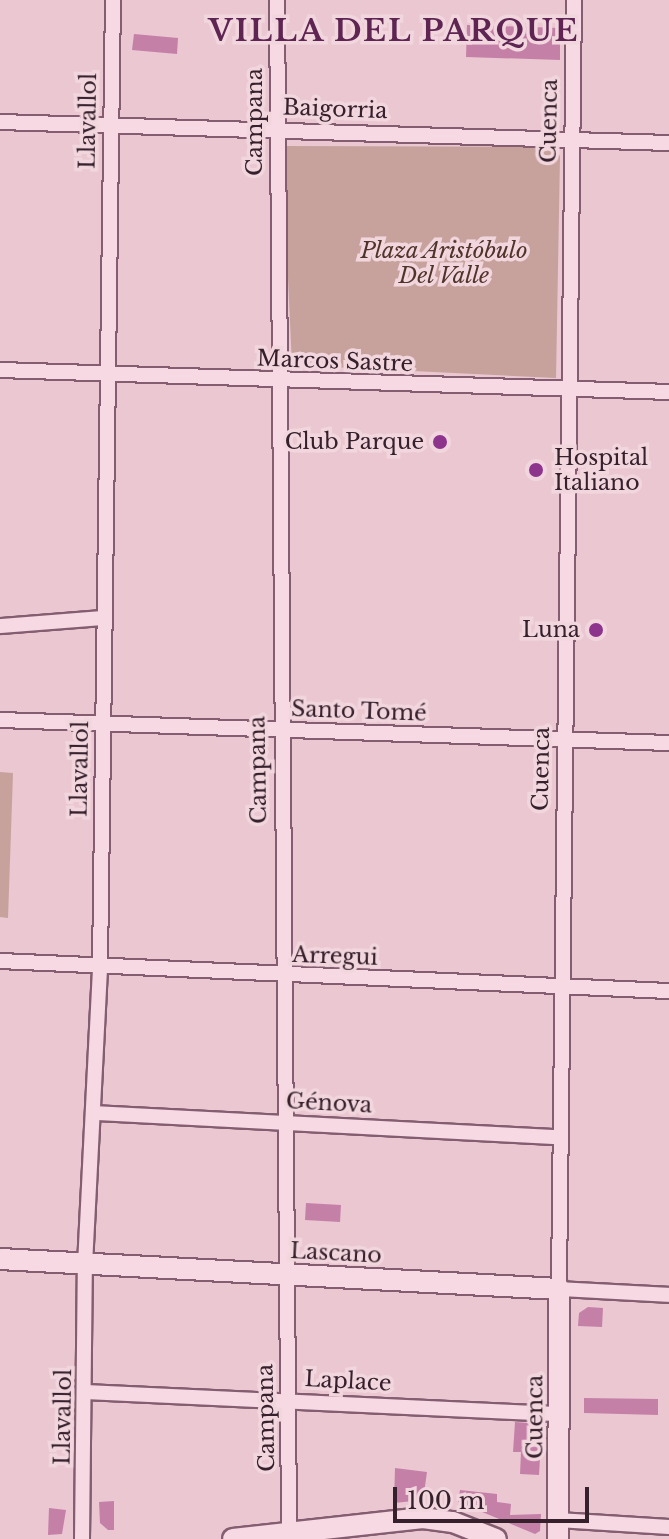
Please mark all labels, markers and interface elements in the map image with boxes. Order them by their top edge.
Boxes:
district label: VILLA DEL PARQUE [208,13,580,49]
street label: Campana [242,68,268,176]
street label: Llavallol [74,73,102,169]
street label: Cuenca [535,79,563,163]
street label: Baigorria [282,94,388,124]
park label: Plaza Aristóbulo Del Valle [360,237,528,288]
street label: Marcos Sastre [256,345,414,377]
place label: Club Parque [285,429,424,455]
marker: Club Parque [431,433,449,451]
place label: Hospital Italiano [554,444,648,496]
marker: Hospital Italiano [525,459,547,481]
place label: Luna [522,617,580,643]
marker: Luna [587,621,605,639]
street label: Santo Tomé [290,695,428,727]
street label: Campana [244,716,272,824]
street label: Llavallol [66,721,94,817]
street label: Cuenca [527,727,555,811]
street label: Arregui [292,941,378,971]
street label: Génova [285,1088,373,1118]
street label: Lascano [290,1237,382,1269]
street label: Campana [252,1364,280,1472]
street label: Laplace [304,1366,392,1396]
street label: Llavallol [49,1369,77,1465]
street label: Cuenca [522,1375,548,1459]
scale bar [397,1471,593,1521]
text: 100 m [407,1486,485,1515]

